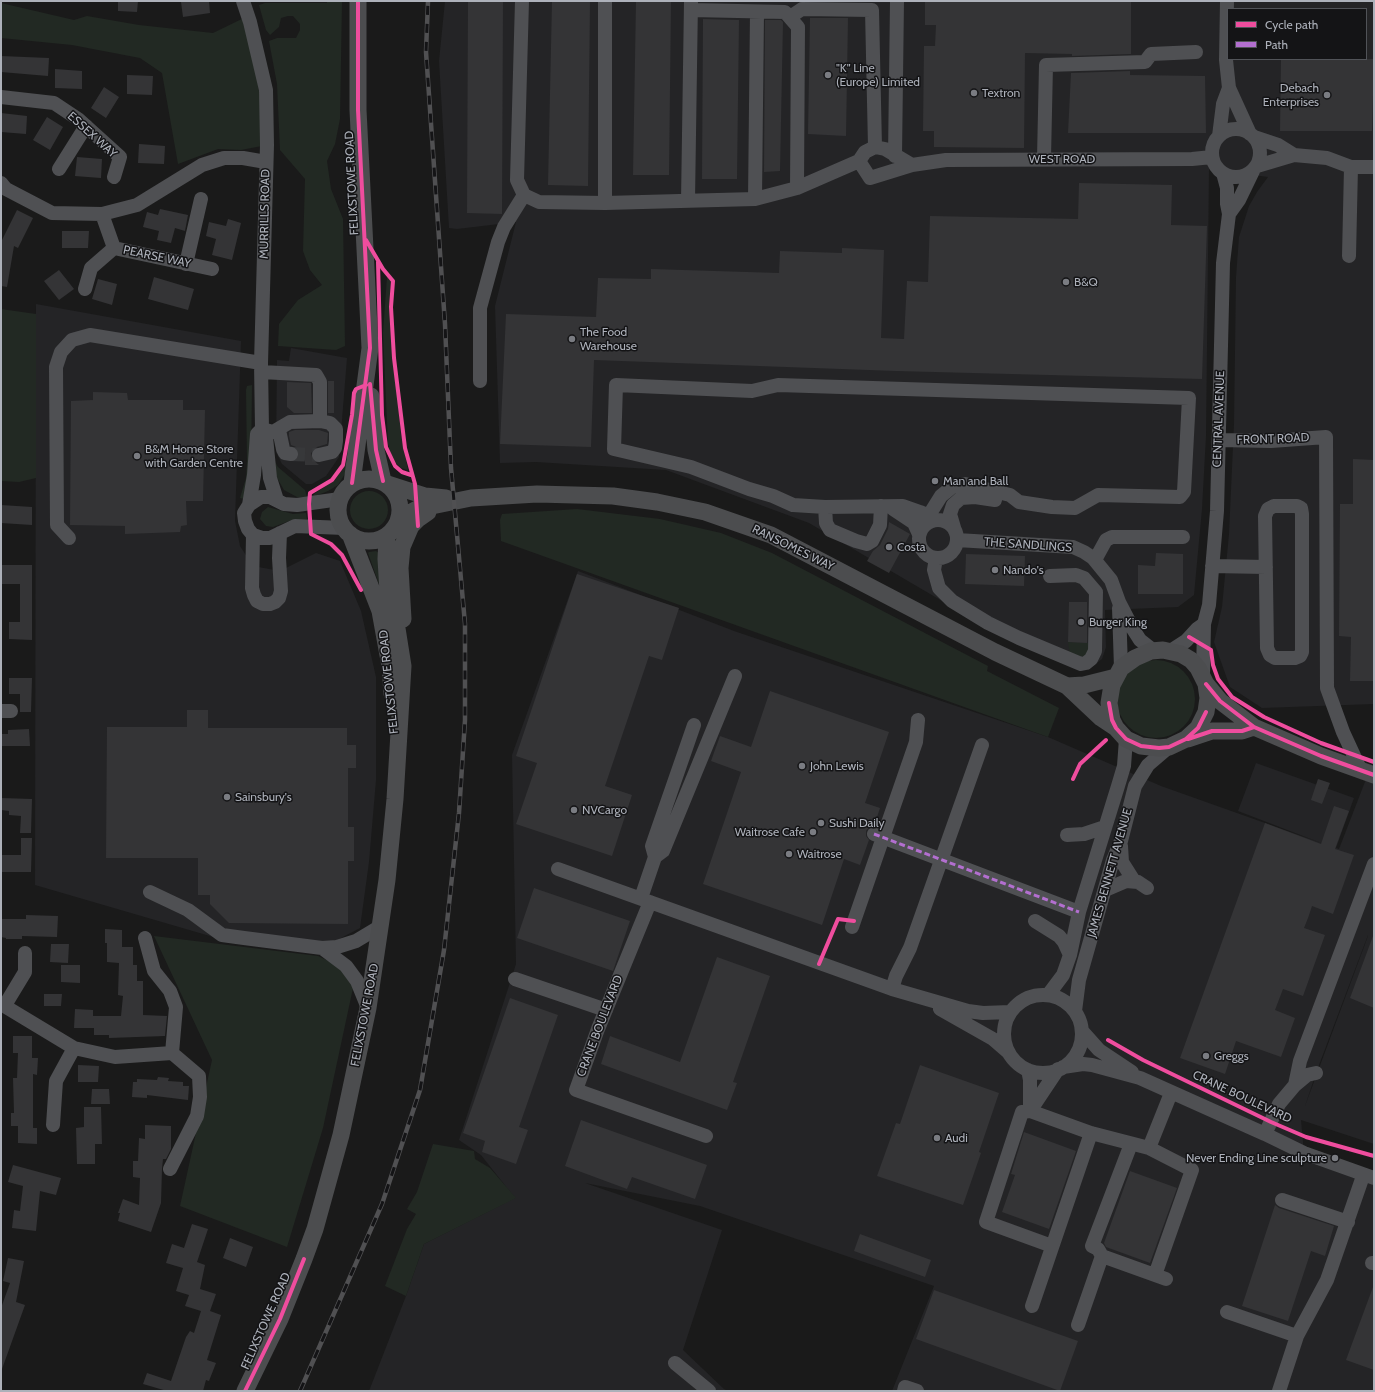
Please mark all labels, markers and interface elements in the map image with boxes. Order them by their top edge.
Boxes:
legend [1227,8,1367,60]
text: Cycle path [1265,17,1318,32]
text: Path [1265,37,1288,52]
place label: "K" Line (Europe) Limited [836,61,920,89]
marker: "K" Line (Europe) Limited [823,70,833,80]
place label: Debach Enterprises [1263,81,1319,109]
place label: Textron [982,86,1020,100]
marker: Textron [969,88,979,98]
marker: Debach Enterprises [1322,90,1332,100]
street label: ESSEX WAY [64,109,120,161]
street label: FELIXSTOWE ROAD [342,130,362,236]
street label: WEST ROAD [1029,152,1095,166]
street label: MURRILLS ROAD [257,169,273,259]
street label: PEARSE WAY [122,243,192,271]
place label: B&Q [1074,275,1098,289]
marker: B&Q [1061,277,1071,287]
place label: The Food Warehouse [580,325,637,353]
marker: The Food Warehouse [567,334,577,344]
street label: CENTRAL AVENUE [1210,370,1228,468]
street label: FRONT ROAD [1236,431,1310,447]
place label: B&M Home Store with Garden Centre [145,442,243,470]
marker: B&M Home Store with Garden Centre [132,451,142,461]
place label: Man and Ball [943,474,1008,488]
marker: Man and Ball [930,476,940,486]
street label: RANSOMES WAY [750,522,836,574]
street label: THE SANDLINGS [983,535,1073,555]
place label: Costa [897,540,926,554]
marker: Costa [884,542,894,552]
place label: Nando's [1003,563,1044,577]
marker: Nando's [990,565,1000,575]
place label: Burger King [1089,615,1147,629]
marker: Burger King [1076,617,1086,627]
street label: FELIXSTOWE ROAD [376,629,402,735]
place label: John Lewis [810,759,864,773]
marker: John Lewis [797,761,807,771]
place label: Sainsbury's [235,790,292,804]
marker: Sainsbury's [222,792,232,802]
place label: NVCargo [582,803,627,817]
marker: NVCargo [569,805,579,815]
street label: JAMES BENNETT AVENUE [1085,807,1135,939]
place label: Sushi Daily [829,816,885,830]
marker: Sushi Daily [816,818,826,828]
place label: Waitrose Cafe [735,825,805,839]
marker: Waitrose Cafe [808,827,818,837]
place label: Waitrose [797,847,842,861]
marker: Waitrose [784,849,794,859]
street label: FELIXSTOWE ROAD [348,962,382,1068]
street label: CRANE BOULEVARD [574,973,626,1079]
place label: Greggs [1214,1049,1249,1063]
marker: Greggs [1201,1051,1211,1061]
street label: CRANE BOULEVARD [1190,1068,1294,1126]
place label: Audi [945,1131,968,1145]
marker: Audi [932,1133,942,1143]
place label: Never Ending Line sculpture [1186,1151,1327,1165]
marker: Never Ending Line sculpture [1330,1153,1340,1163]
street label: FELIXSTOWE ROAD [238,1270,294,1372]

